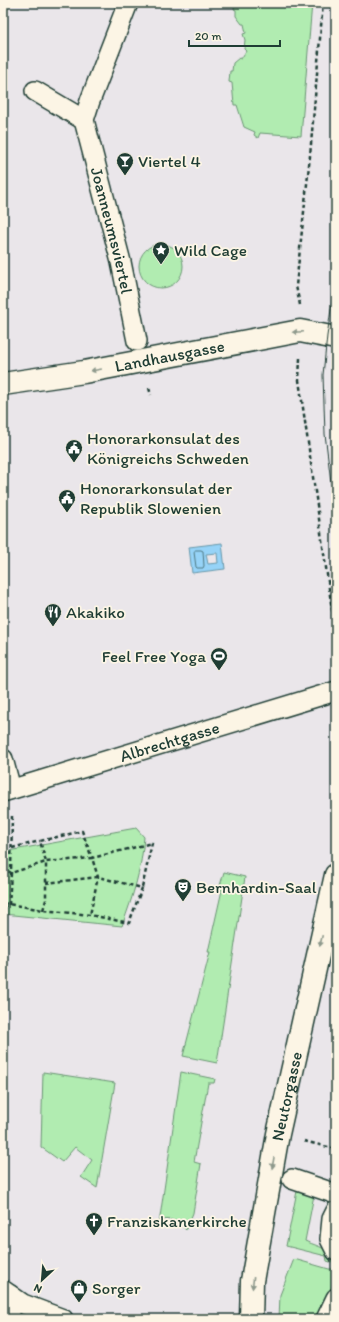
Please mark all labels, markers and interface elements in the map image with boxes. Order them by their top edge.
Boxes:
scale bar [189,22,280,48]
text: 20 m [195,29,222,43]
bar icon: Viertel 4 [115,151,135,176]
place label: Viertel 4 [138,151,201,171]
street label: Joanneumsviertel [87,165,137,296]
place icon: Wild Cage [151,240,171,265]
place label: Wild Cage [174,240,247,260]
one-way arrow [291,329,304,335]
street label: Landhausgasse [113,336,226,376]
one-way arrow [90,367,102,373]
place label: Honorarkonsulat des Königreichs Schweden [87,428,249,468]
public building icon: Honorarkonsulat des Königreichs Schweden [64,438,84,463]
place label: Honorarkonsulat der Republik Slowenien [80,478,232,518]
public building icon: Honorarkonsulat der Republik Slowenien [57,488,77,513]
restaurant icon: Akakiko [43,602,63,627]
place label: Akakiko [66,602,125,622]
place label: Feel Free Yoga [102,646,206,666]
sports icon: Feel Free Yoga [209,646,229,671]
street label: Albrechtgasse [117,717,222,766]
theatre icon: Bernhardin-Saal [173,877,193,902]
place label: Bernhardin-Saal [196,877,317,897]
one-way arrow [318,934,324,947]
street label: Neutorgasse [267,1050,306,1143]
one-way arrow [270,1157,276,1169]
church icon: Franziskanerkirche [84,1211,104,1236]
place label: Franziskanerkirche [107,1211,247,1231]
north arrow [22,1260,62,1300]
one-way arrow [249,1277,256,1289]
shop icon: Sorger [69,1278,89,1303]
place label: Sorger [92,1278,141,1298]
text: N [32,1281,44,1296]

